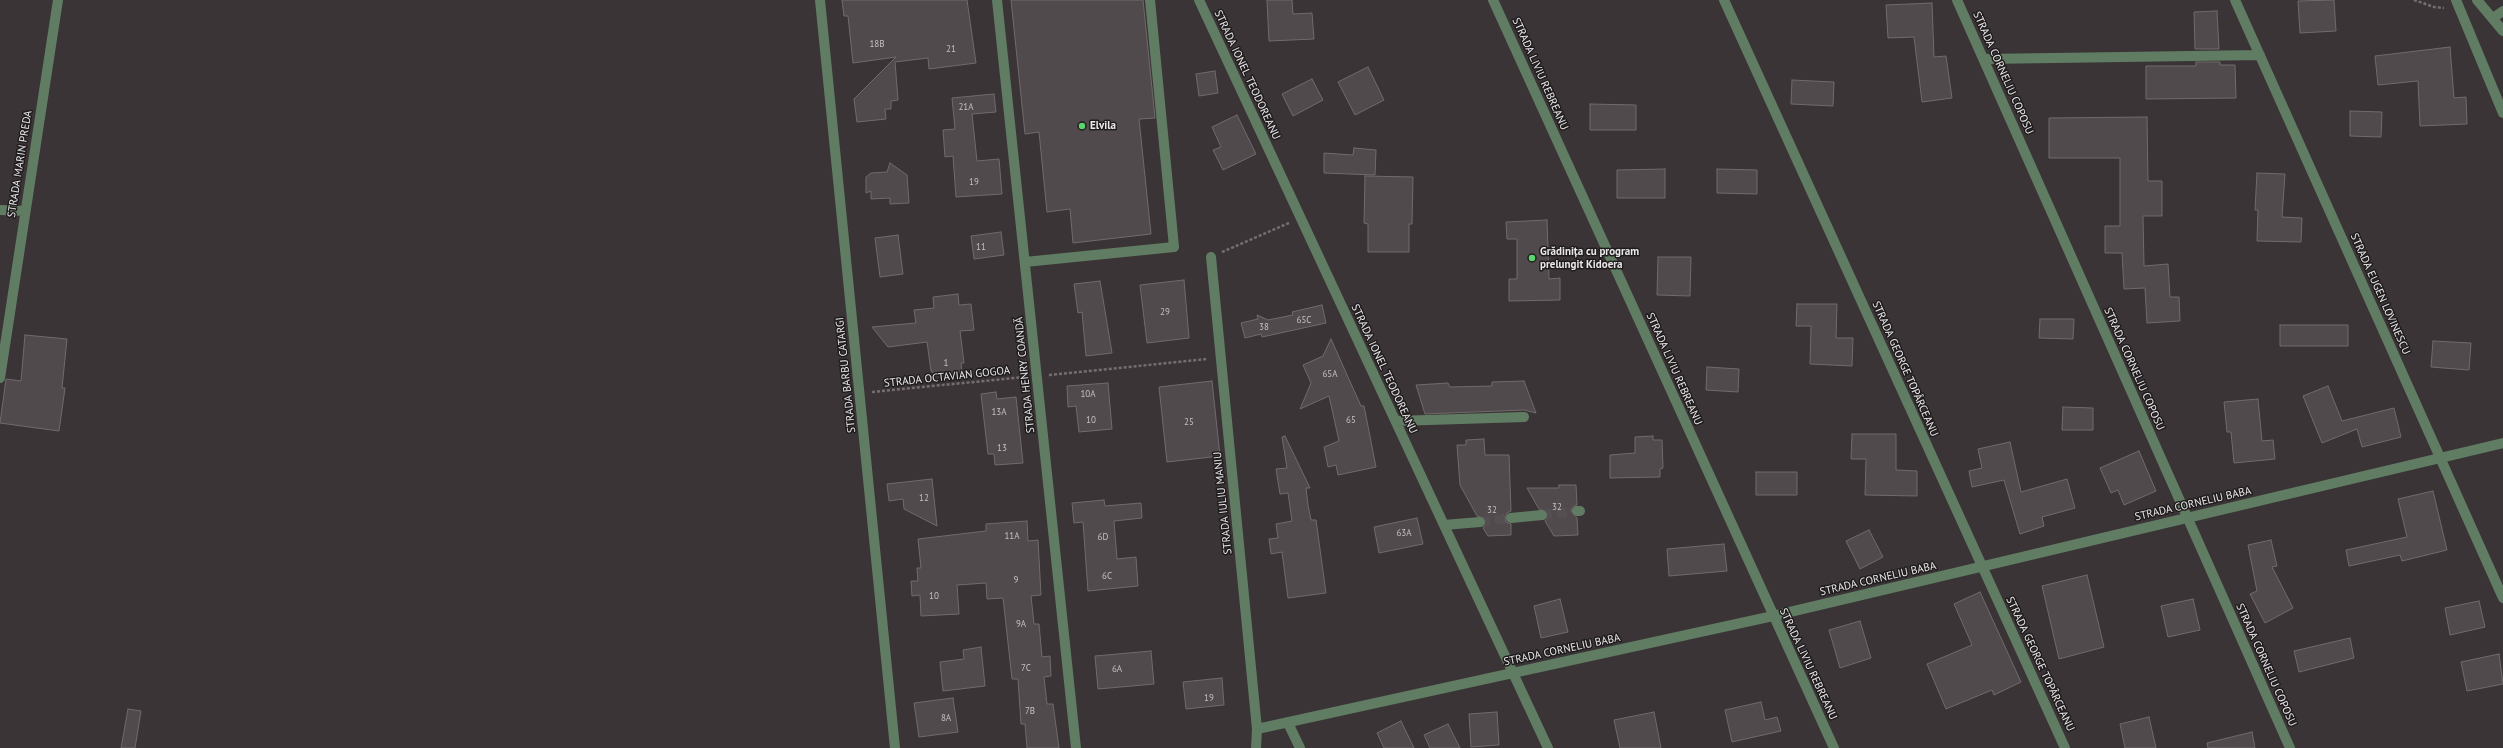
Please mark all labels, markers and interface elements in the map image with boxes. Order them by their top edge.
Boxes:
street label: STRADA IONEL TEODOREANU [1211,8,1283,142]
street label: STRADA CORNELIU COPOSU [1970,9,2036,137]
street label: STRADA LIVIU REBREANU [1509,16,1571,132]
house number: 18B [869,39,885,49]
house number: 21 [946,44,956,54]
house number: 21A [958,102,974,112]
street label: STRADA MARIN PREDA [5,110,35,218]
place label: Elvila [1090,119,1116,133]
marker: Elvila [1077,121,1087,131]
house number: 19 [969,177,979,187]
street label: STRADA EUGEN LOVINESCU [2347,231,2413,357]
house number: 11 [976,242,986,252]
place label: Grădinița cu program prelungit Kidoera [1540,245,1639,271]
marker: Grădinița cu program prelungit Kidoera [1527,253,1537,263]
street label: STRADA GEORGE TOPÂRCEANU [1869,299,1941,439]
street label: STRADA IONEL TEODOREANU [1348,302,1420,436]
street label: STRADA CORNELIU COPOSU [2101,305,2167,433]
house number: 29 [1160,307,1170,317]
street label: STRADA LIVIU REBREANU [1643,311,1705,427]
house number: 65C [1297,315,1311,325]
street label: STRADA BARBU CATARGI [833,316,859,434]
street label: STRADA HENRY COANDĂ [1012,316,1038,434]
house number: 38 [1259,322,1269,332]
house number: 1 [944,358,948,368]
street label: STRADA OCTAVIAN GOGOA [883,364,1011,390]
house number: 65A [1322,369,1338,379]
house number: 10A [1080,389,1096,399]
house number: 13A [991,407,1007,417]
house number: 10 [1086,415,1096,425]
house number: 65 [1346,415,1356,425]
house number: 25 [1184,417,1194,427]
house number: 13 [997,443,1007,453]
street label: STRADA IULIU MANIU [1211,451,1235,555]
street label: STRADA CORNELIU BABA [2134,484,2252,524]
house number: 12 [919,493,929,503]
house number: 32 [1552,502,1562,512]
house number: 32 [1487,505,1497,515]
house number: 63A [1396,528,1412,538]
house number: 11A [1004,531,1020,541]
house number: 6D [1098,532,1108,542]
street label: STRADA CORNELIU BABA [1819,559,1937,599]
house number: 6C [1102,571,1112,581]
house number: 9 [1014,575,1018,585]
house number: 10 [929,591,939,601]
street label: STRADA GEORGE TOPÂRCEANU [2003,595,2077,733]
street label: STRADA CORNELIU COPOSU [2233,601,2299,729]
street label: STRADA LIVIU REBREANU [1776,606,1840,722]
house number: 9A [1016,619,1026,629]
street label: STRADA CORNELIU BABA [1502,631,1622,669]
house number: 7C [1021,663,1031,673]
house number: 6A [1112,664,1122,674]
house number: 19 [1204,693,1214,703]
house number: 7B [1025,706,1035,716]
house number: 8A [941,713,951,723]

